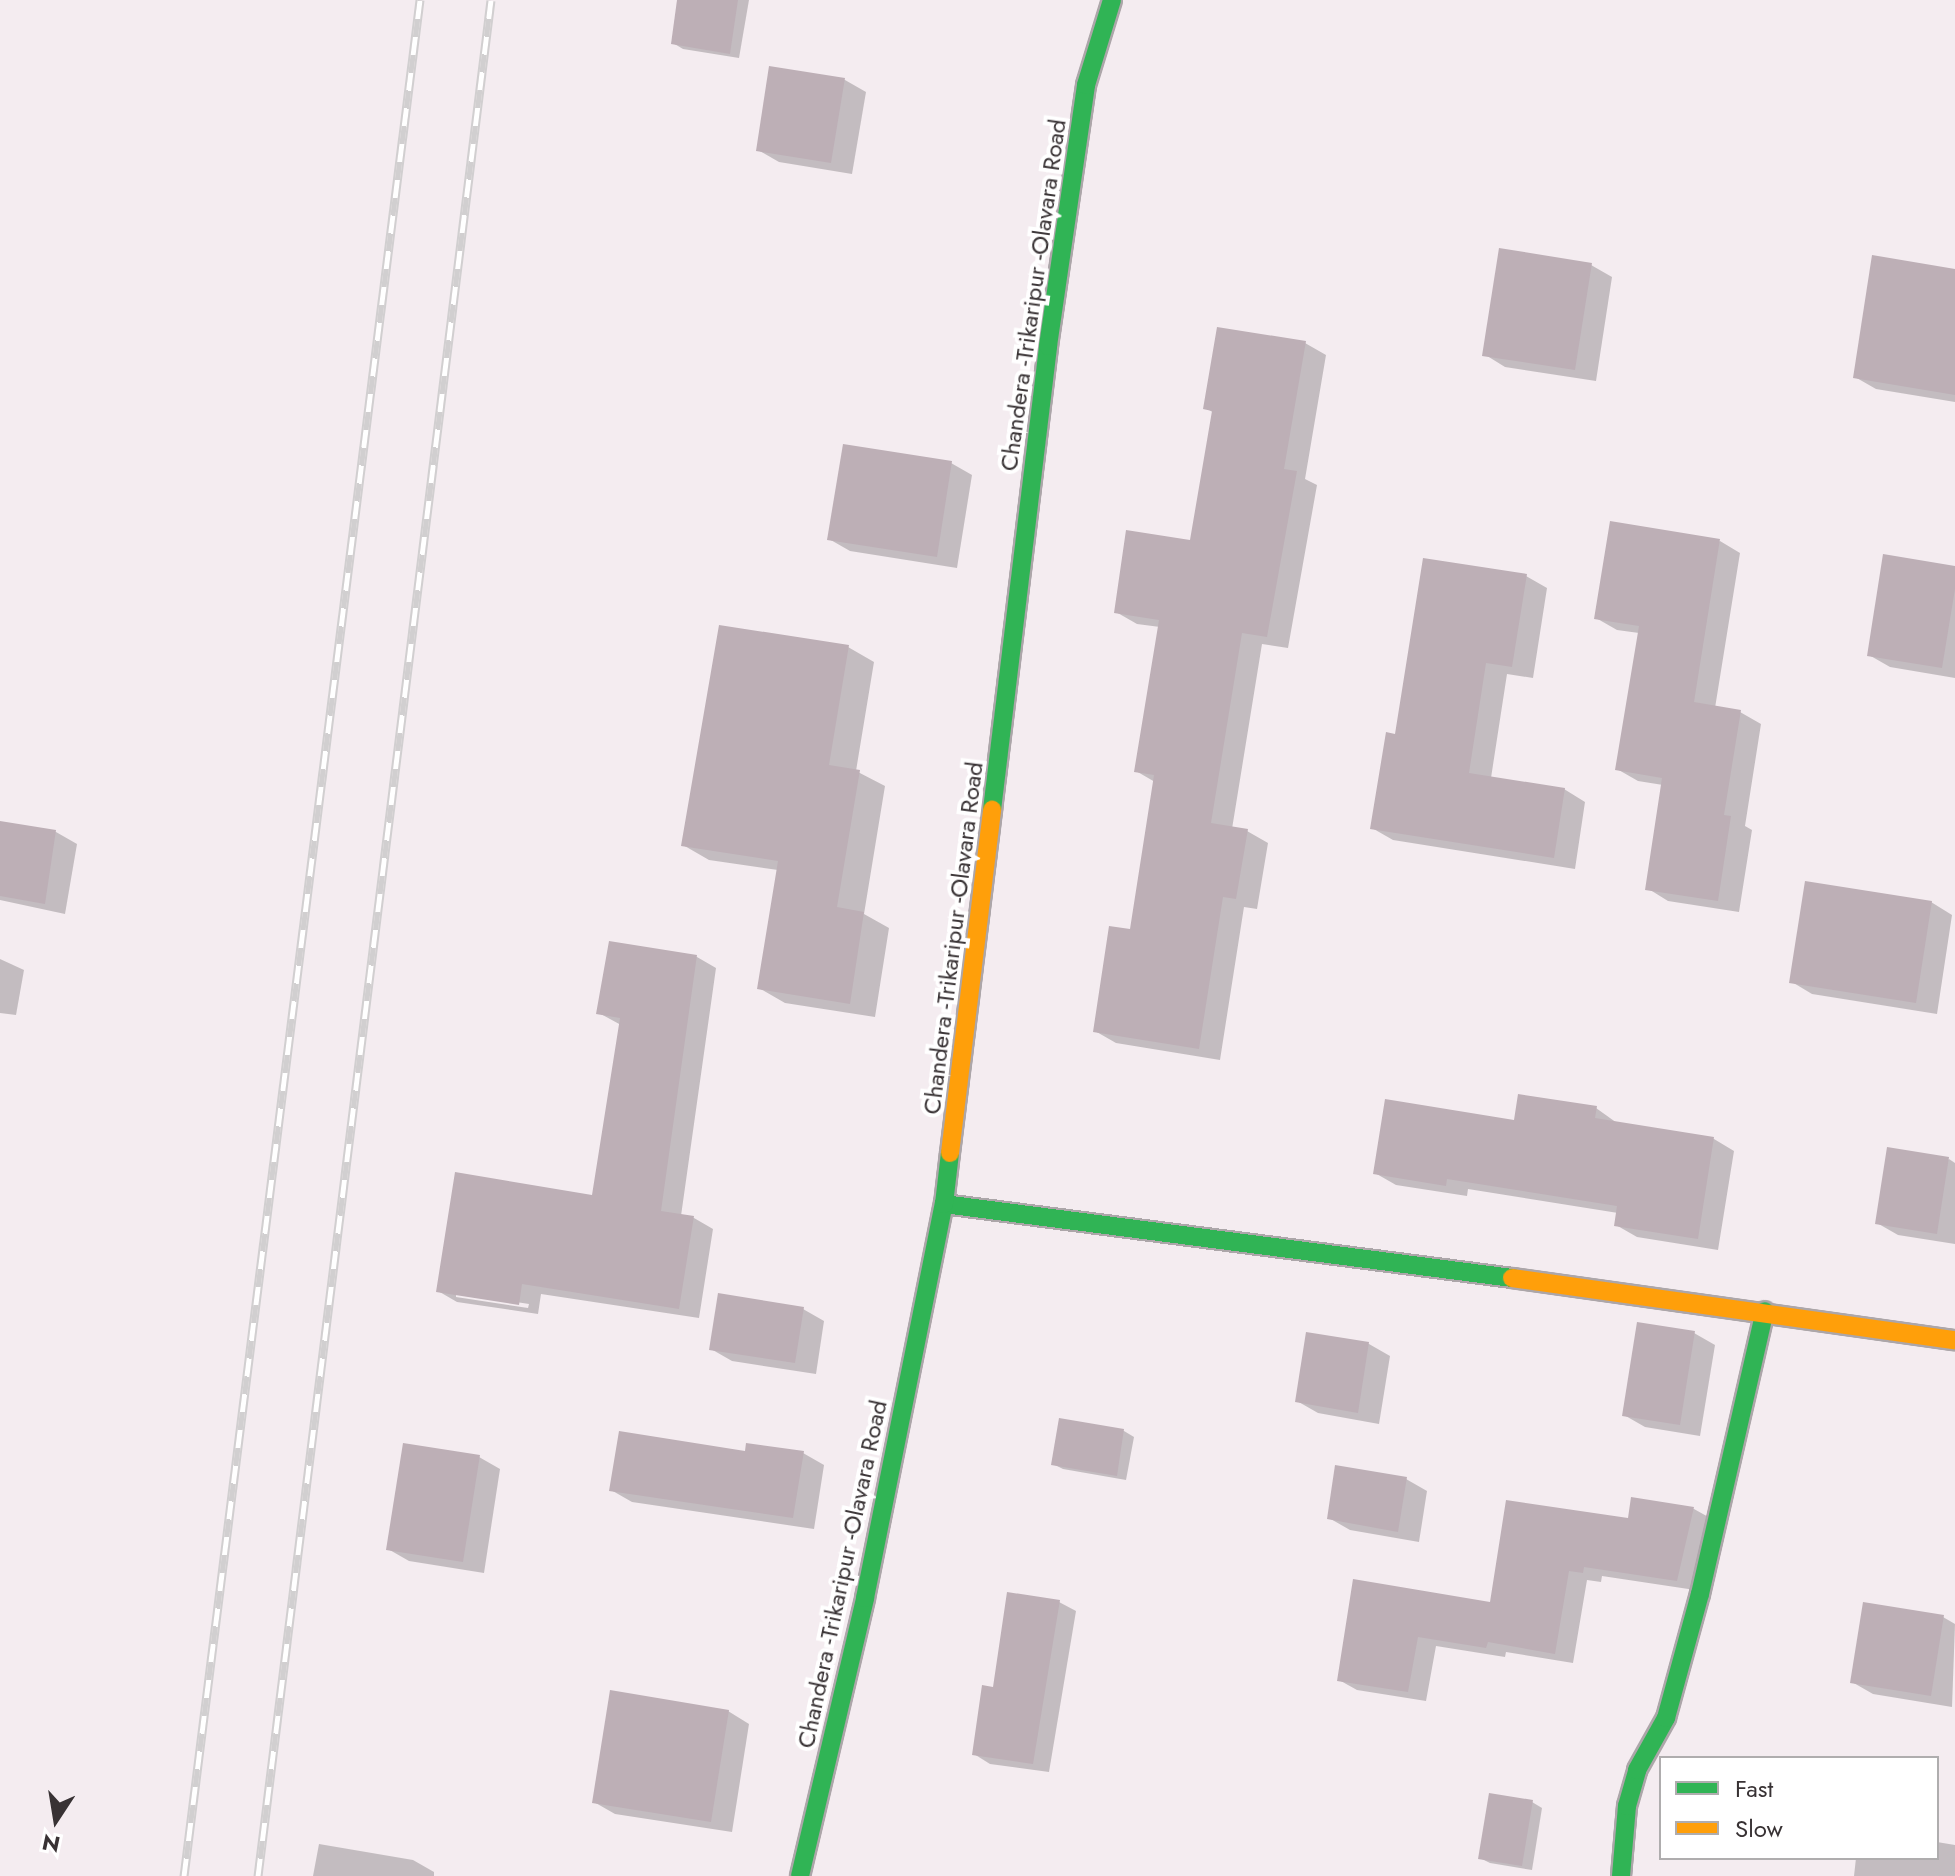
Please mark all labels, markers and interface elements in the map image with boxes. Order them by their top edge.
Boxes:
street label: Chandera -Trikaripur -Olavara Road [994,117,1072,473]
street label: Chandera -Trikaripur -Olavara Road [917,760,989,1116]
street label: Chandera -Trikaripur -Olavara Road [791,1397,893,1751]
legend [1659,1756,1939,1860]
text: Fast [1735,1771,1773,1806]
north arrow [16,1780,96,1860]
text: Slow [1735,1811,1783,1846]
text: N [39,1826,63,1861]

